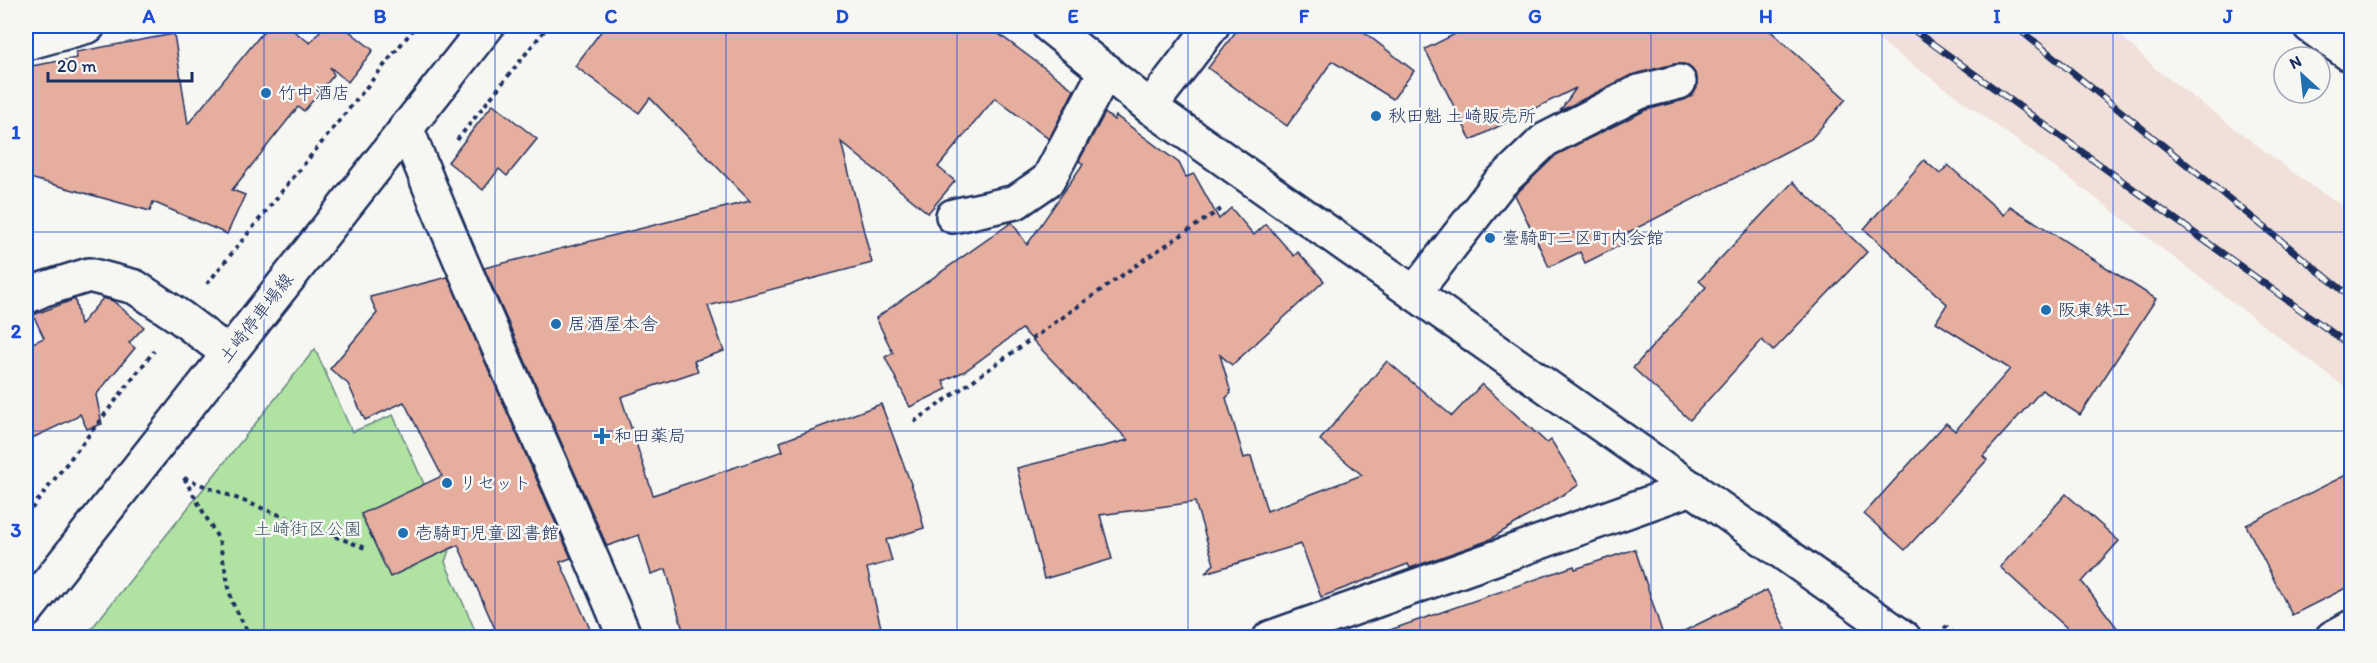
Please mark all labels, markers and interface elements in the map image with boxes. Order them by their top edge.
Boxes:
text: A [142,4,156,28]
text: B [374,4,387,28]
text: C [605,4,618,28]
text: D [835,4,849,28]
text: E [1067,4,1079,28]
text: F [1299,4,1310,28]
text: G [1528,4,1542,28]
text: H [1759,4,1773,28]
text: I [1993,4,2001,28]
text: J [2222,4,2233,28]
scale bar [48,45,192,83]
north arrow [2272,45,2332,105]
text: N [2286,51,2305,73]
text: 20 m [57,55,97,77]
place label: 竹中酒店 [278,82,350,104]
marker: 竹中酒店 [259,86,273,100]
place label: 秋田魁 土崎販売所 [1388,105,1536,127]
marker: 秋田魁 土崎販売所 [1369,109,1383,123]
text: 1 [11,120,21,144]
place label: 臺騎町二区町内会館 [1502,227,1664,249]
marker: 臺騎町二区町内会館 [1483,231,1497,245]
street label: 土崎停車場線 [214,269,298,367]
place label: 阪東鉄工 [2058,299,2130,321]
marker: 阪東鉄工 [2039,303,2053,317]
place label: 居酒屋本舎 [568,313,658,335]
marker: 居酒屋本舎 [549,317,563,331]
text: 2 [11,319,22,343]
place label: 和田薬局 [614,425,686,447]
marker: 和田薬局 [595,429,609,443]
place label: リセット [459,472,531,494]
marker: リセット [440,476,454,490]
text: 3 [11,518,22,542]
park label: 土崎街区公園 [254,518,362,540]
place label: 壱騎町児童図書館 [415,522,559,544]
marker: 壱騎町児童図書館 [396,526,410,540]

